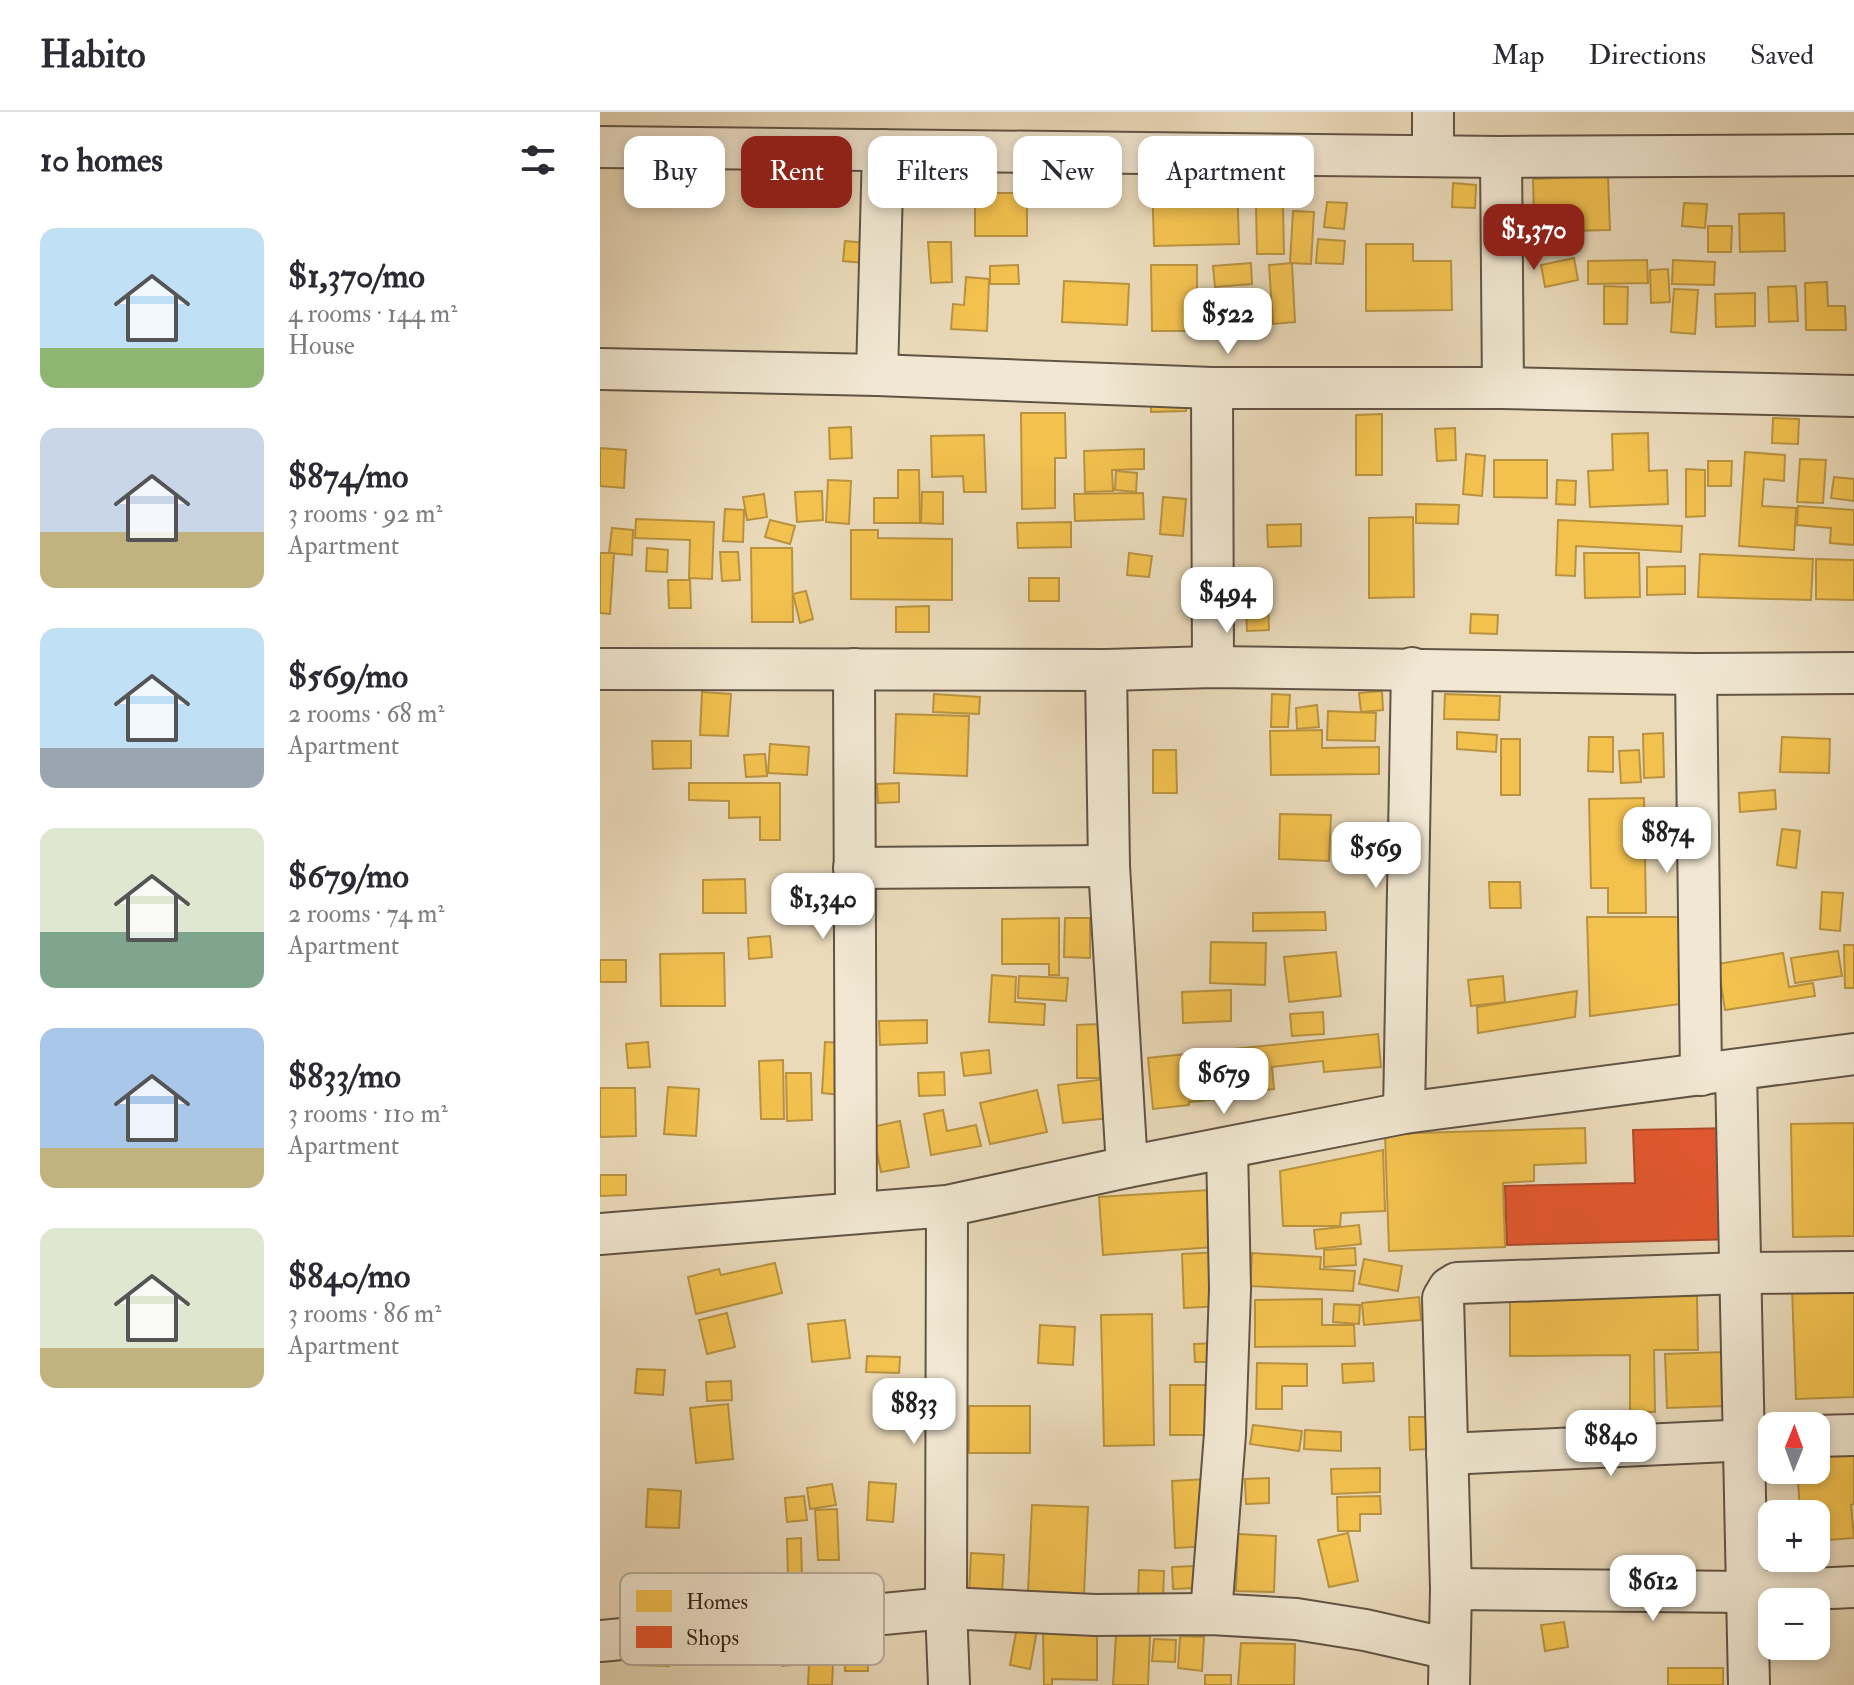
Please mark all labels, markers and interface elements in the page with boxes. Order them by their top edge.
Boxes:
text: Habito [40,31,146,79]
text: Map [1492,38,1545,73]
text: Directions [1589,38,1706,73]
text: Saved [1750,38,1814,73]
chip: Buy [624,136,725,208]
chip: Rent [741,136,852,208]
chip: Filters [868,136,997,208]
chip: New [1013,136,1122,208]
chip: Apartment [1138,136,1314,208]
icon: filters [516,138,560,182]
text: 10 homes [40,139,163,182]
pin: $1,370 [1469,204,1599,272]
text: $1,370 [1501,214,1567,246]
text: $1,370/mo [288,255,425,298]
icon: home [104,260,200,356]
pin: $522 [1181,288,1275,356]
text: 4 rooms · 144 m² [288,298,458,330]
text: $522 [1202,298,1254,330]
text: House [288,330,355,362]
text: $874/mo [288,455,408,498]
icon: home [104,460,200,556]
text: 3 rooms · 92 m² [288,498,443,530]
text: Apartment [288,530,399,562]
pin: $494 [1180,567,1274,635]
text: $494 [1199,577,1255,609]
text: $569/mo [288,655,408,698]
icon: home [104,660,200,756]
text: 2 rooms · 68 m² [288,698,445,730]
text: Apartment [288,730,399,762]
pin: $874 [1620,807,1714,875]
text: $874 [1641,817,1693,849]
pin: $569 [1329,822,1423,890]
text: $569 [1350,832,1402,864]
text: $679/mo [288,855,409,898]
icon: home [104,860,200,956]
pin: $1,340 [758,873,888,941]
text: $1,340 [789,883,857,915]
text: 2 rooms · 74 m² [288,898,445,930]
text: Apartment [288,930,399,962]
pin: $679 [1177,1048,1271,1116]
text: $833/mo [288,1055,401,1098]
text: $679 [1197,1058,1251,1090]
icon: home [104,1060,200,1156]
text: 3 rooms · 110 m² [288,1098,448,1130]
text: Apartment [288,1130,399,1162]
text: $840/mo [288,1255,410,1298]
icon: home [104,1260,200,1356]
text: 3 rooms · 86 m² [288,1298,442,1330]
text: Apartment [288,1330,399,1362]
pin: $833 [867,1378,961,1446]
text: $833 [891,1388,937,1420]
pin: $840 [1564,1410,1658,1478]
north arrow [1758,1412,1830,1484]
map controls [1758,1412,1830,1660]
text: $840 [1584,1420,1638,1452]
button: + [1758,1500,1830,1572]
pin: $612 [1606,1555,1700,1623]
text: $612 [1628,1565,1678,1597]
legend [620,1573,884,1665]
text: Homes [686,1588,748,1616]
button: − [1758,1588,1830,1660]
text: Shops [686,1624,739,1653]

